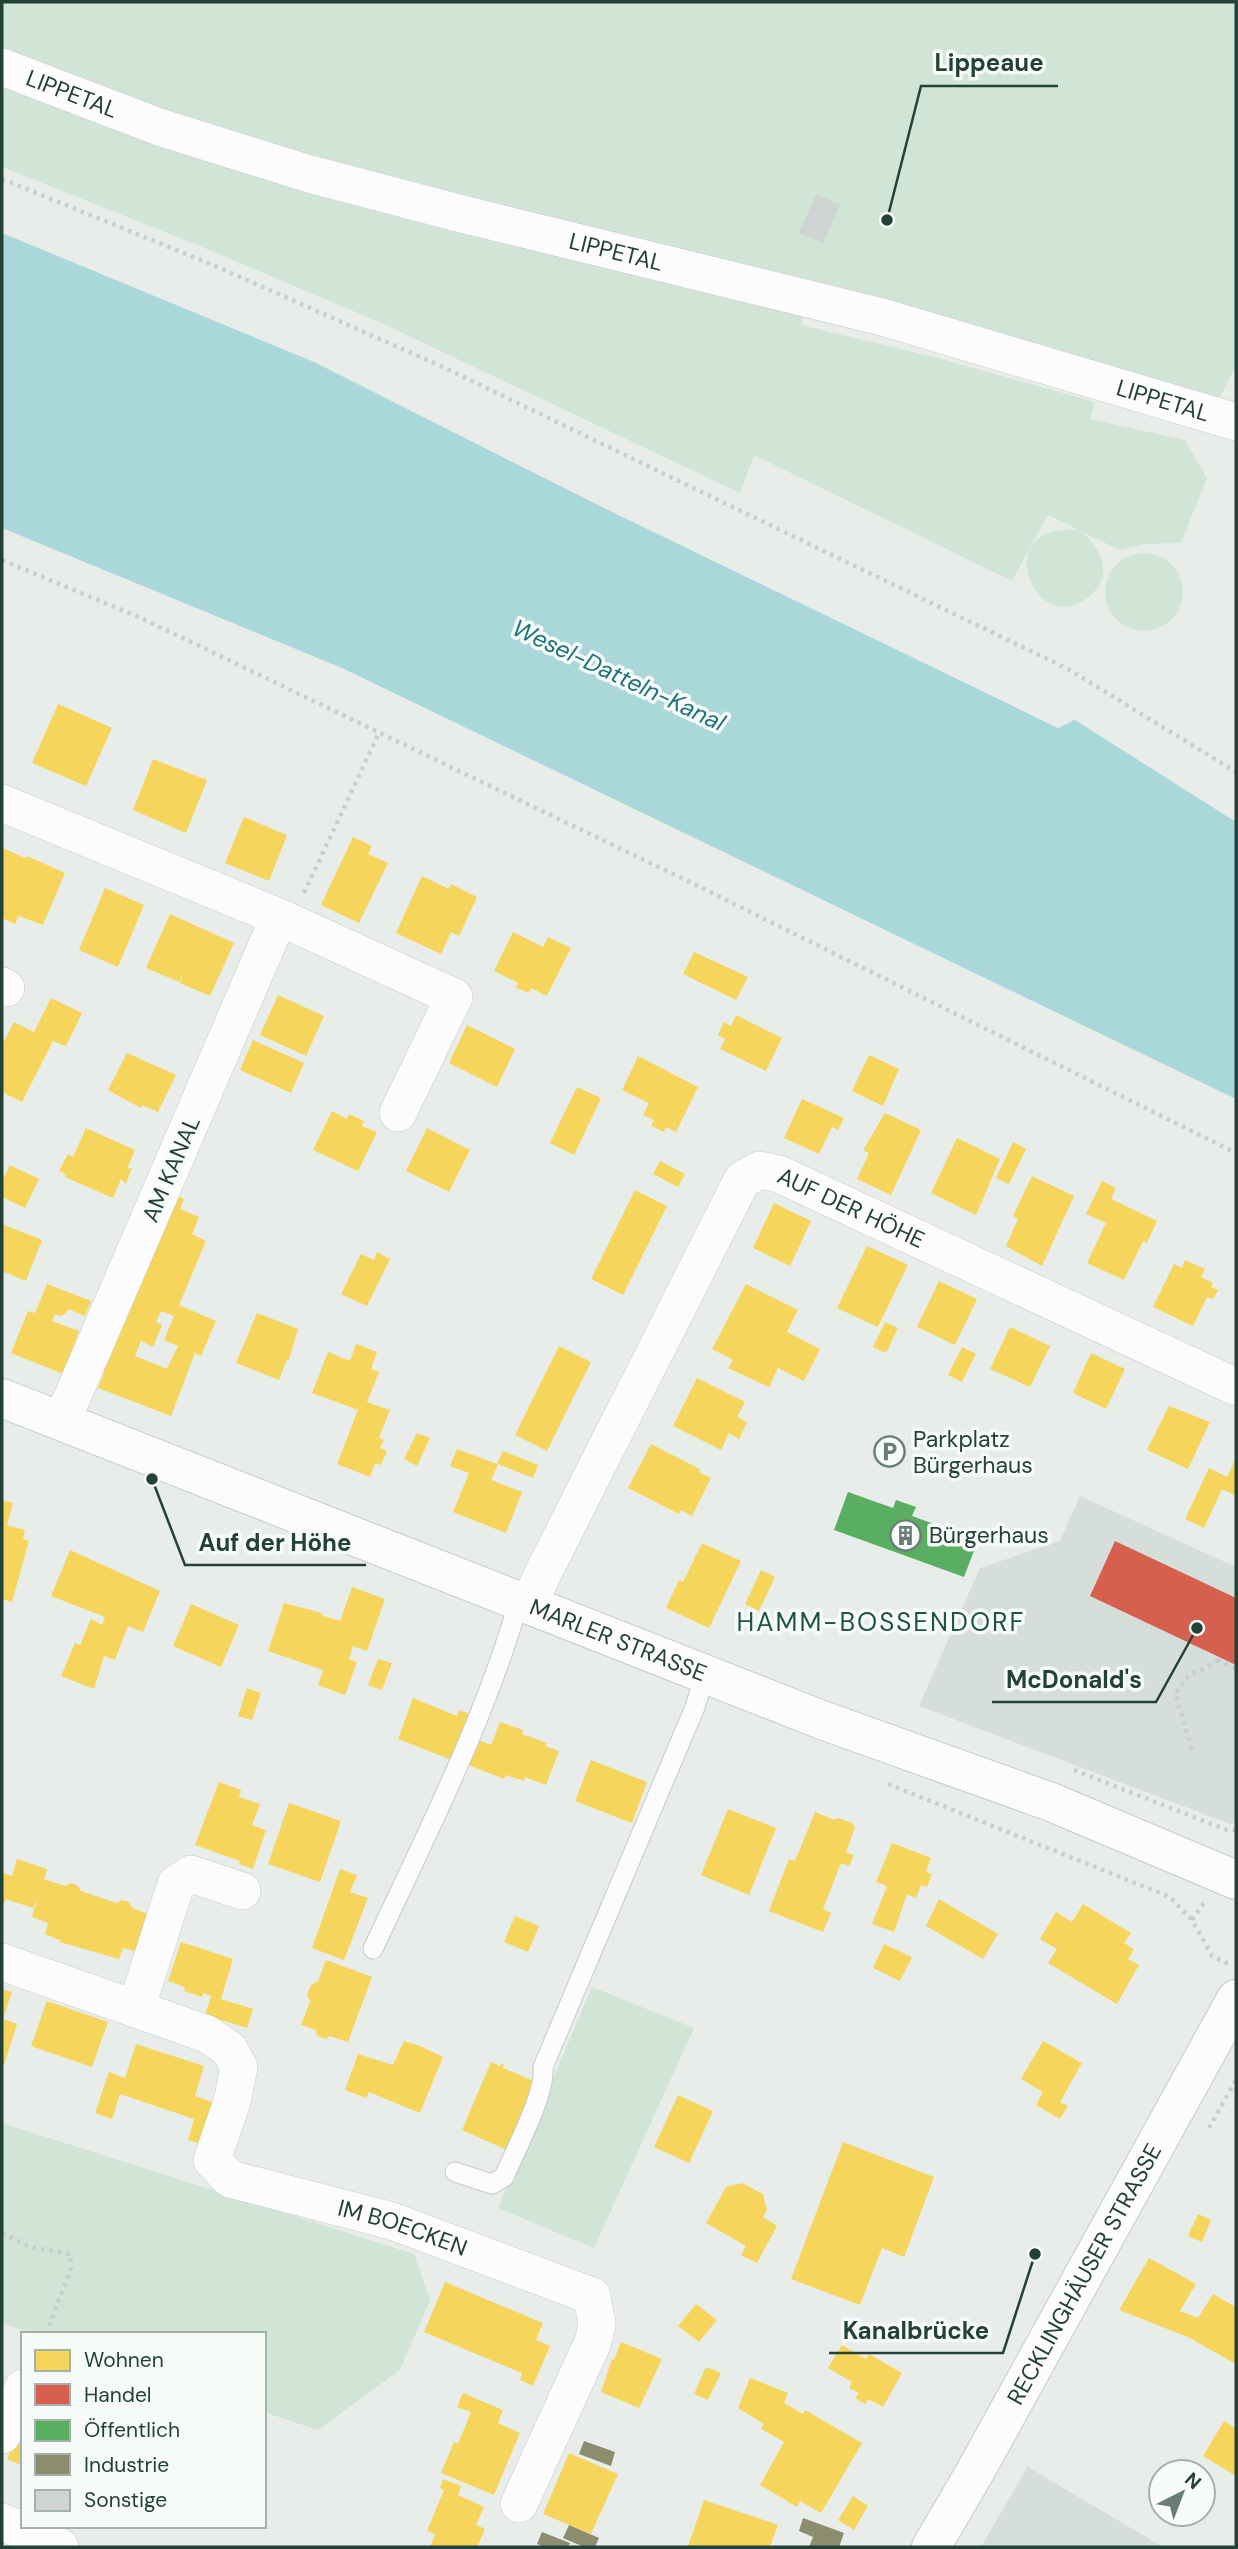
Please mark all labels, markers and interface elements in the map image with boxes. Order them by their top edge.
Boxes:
callout: Lippeaue [921,41,1058,86]
text: Lippeaue [934,47,1044,78]
street label: LIPPETAL [22,63,122,125]
street label: LIPPETAL [566,226,666,278]
street label: LIPPETAL [1113,372,1213,428]
water label: Wesel-Datteln-Kanal [508,612,731,738]
street label: AM KANAL [135,1111,207,1227]
street label: AUF DER HÖHE [773,1160,929,1255]
place label: Parkplatz Bürgerhaus [913,1424,1033,1480]
parking icon: Parkplatz Bürgerhaus [873,1435,907,1469]
building icon: Bürgerhaus [889,1518,923,1552]
callout: Auf der Höhe [185,1520,366,1565]
place label: Bürgerhaus [929,1520,1049,1550]
text: Auf der Höhe [199,1527,351,1558]
street label: MARLER STRASSE [525,1592,711,1688]
district label: HAMM-BOSSENDORF [737,1605,1025,1639]
callout: McDonald's [992,1657,1156,1702]
text: McDonald's [1006,1664,1142,1695]
street label: RECKLINGHÄUSER STRASSE [1000,2138,1168,2410]
street label: IM BOECKEN [335,2193,471,2263]
callout: Kanalbrücke [829,2308,1003,2353]
text: Kanalbrücke [843,2315,989,2346]
legend [21,2332,266,2528]
text: Wohnen [84,2346,164,2374]
text: Handel [84,2381,152,2409]
text: Öffentlich [84,2416,180,2444]
text: Industrie [84,2451,169,2479]
north arrow [1147,2458,1217,2528]
text: N [1180,2467,1207,2495]
text: Sonstige [84,2486,167,2514]

